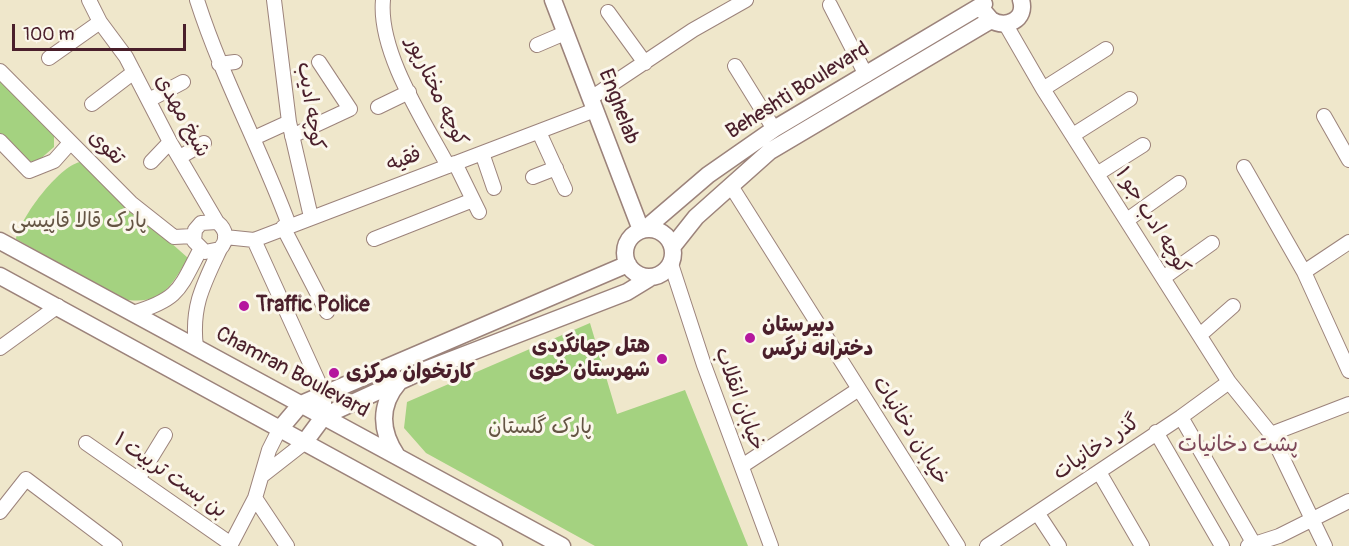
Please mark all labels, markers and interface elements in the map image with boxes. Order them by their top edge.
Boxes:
scale bar [15,12,189,50]
text: 100 m [23,23,75,46]
street label: کوچه مختارپور [400,33,472,151]
street label: Beheshti Boulevard [722,37,874,145]
street label: کوچه ادیب [291,60,329,152]
street label: Enghelab [592,66,644,148]
street label: شیخ مهدی [149,70,215,162]
street label: تقوی [83,125,129,171]
street label: فقیه [383,142,425,178]
street label: کوچه ادب جو ۱ [1109,163,1195,279]
park label: پارک قالا قاپیسی [11,209,147,235]
place label: Traffic Police [256,293,370,319]
marker: Traffic Police [237,299,251,313]
place label: دبیرستان دخترانه نرگس [762,313,873,363]
street label: Chamran Boulevard [211,322,373,424]
marker: دبیرستان دخترانه نرگس [743,331,757,345]
place label: هتل جهانگردی شهرستان خوی [529,334,650,384]
street label: خیابان انقلاب [709,344,769,454]
marker: هتل جهانگردی شهرستان خوی [655,352,669,366]
place label: کارتخوان مرکزی [346,360,475,386]
marker: کارتخوان مرکزی [327,366,341,380]
street label: خیابان دخانیات [867,372,953,490]
street label: گذر دخانیات [1049,410,1145,486]
park label: پارک گلستان [488,415,592,441]
street label: بن بست تربیت ۱ [109,428,231,524]
district label: پشت دخانیات [1178,432,1298,458]

